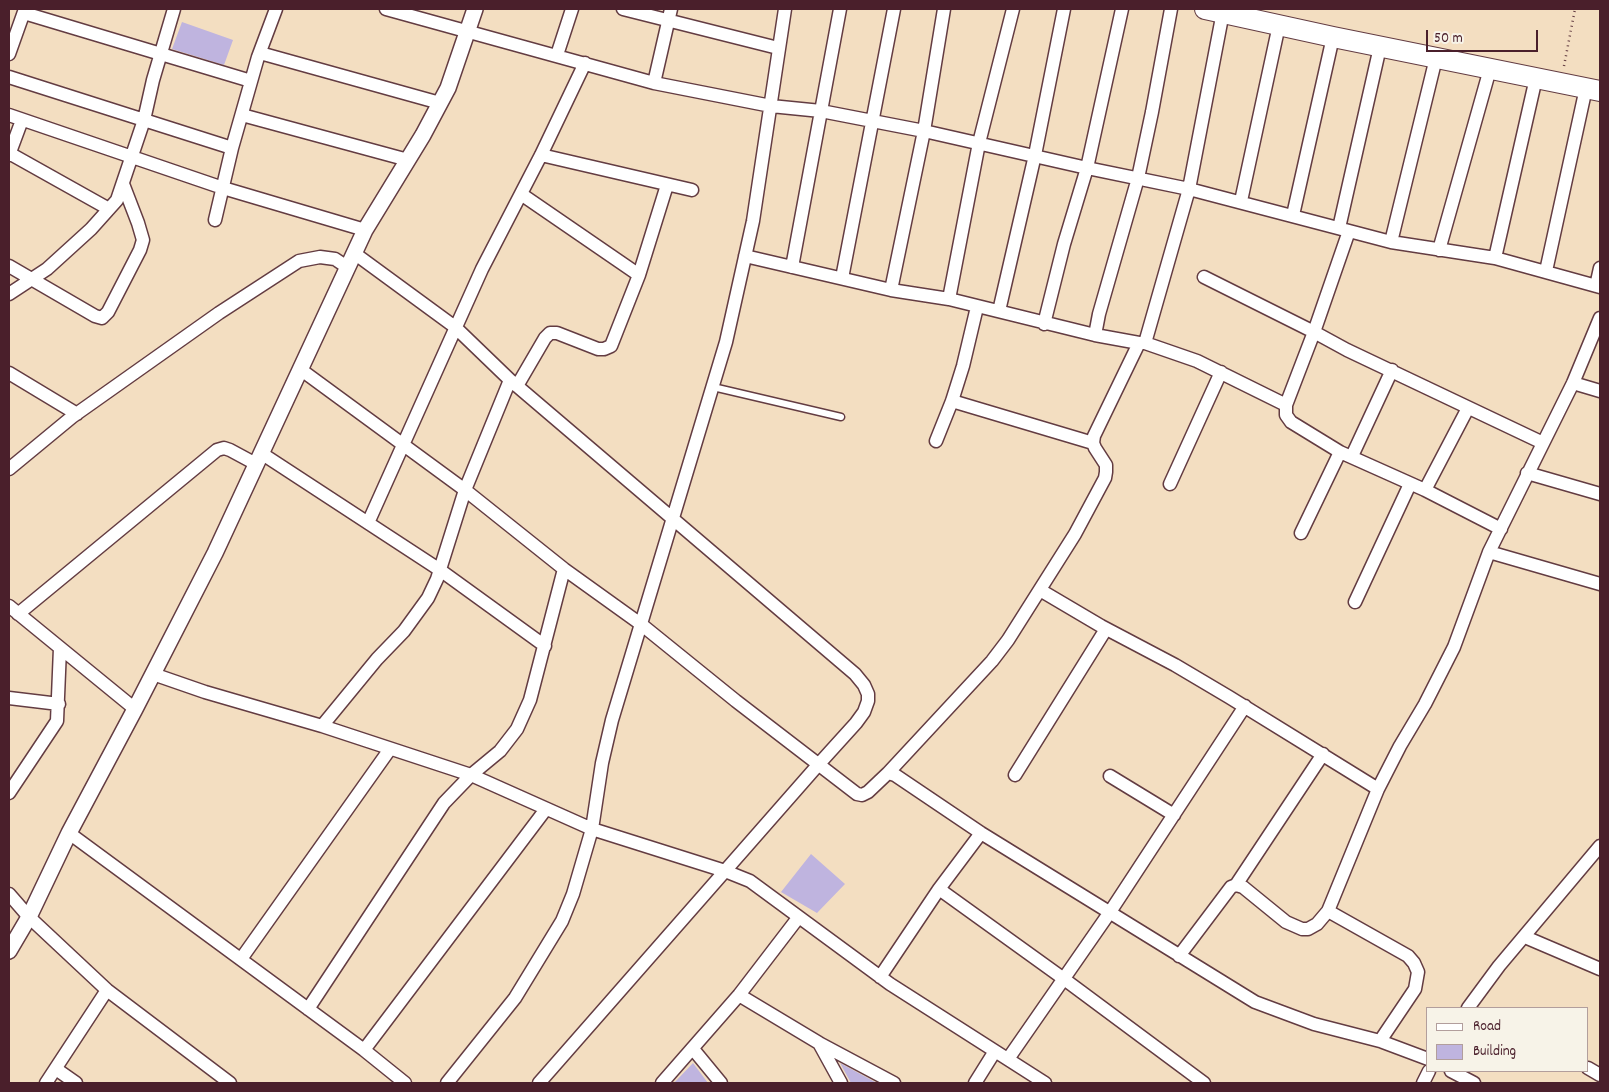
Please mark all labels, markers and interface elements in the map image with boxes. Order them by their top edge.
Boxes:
scale bar [1429,20,1542,52]
text: 50 m [1434,28,1463,50]
legend [1426,1007,1589,1072]
text: Road [1473,1016,1501,1038]
text: Building [1473,1041,1516,1063]

